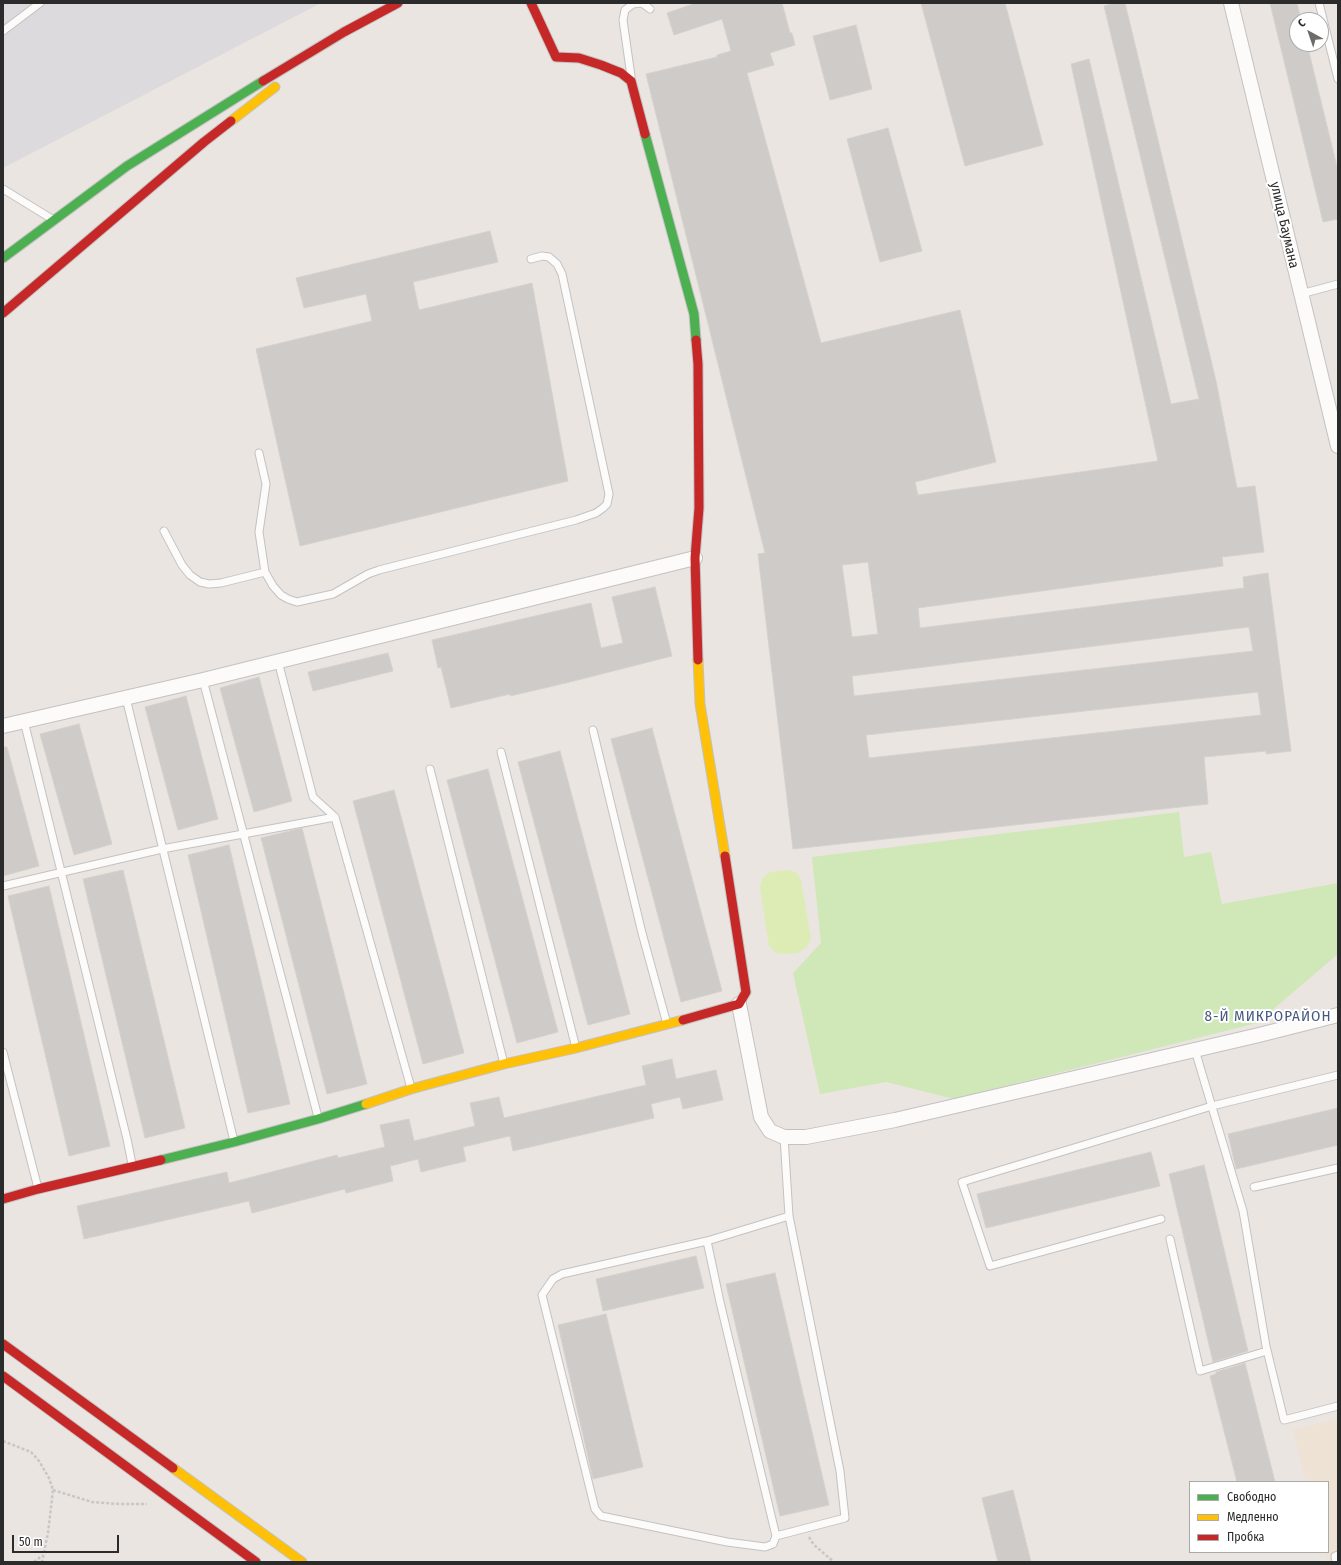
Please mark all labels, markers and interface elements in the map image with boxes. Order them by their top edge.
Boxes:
north arrow [1289,12,1329,52]
text: С [1295,16,1308,30]
street label: улица Баумана [1266,180,1302,270]
district label: 8-Й МИКРОРАЙОН [1204,1008,1332,1026]
legend [1189,1481,1329,1553]
text: Свободно [1227,1490,1276,1504]
text: Медленно [1227,1510,1279,1524]
scale bar [14,1527,121,1553]
text: Пробка [1227,1530,1265,1544]
text: 50 m [19,1535,43,1549]

